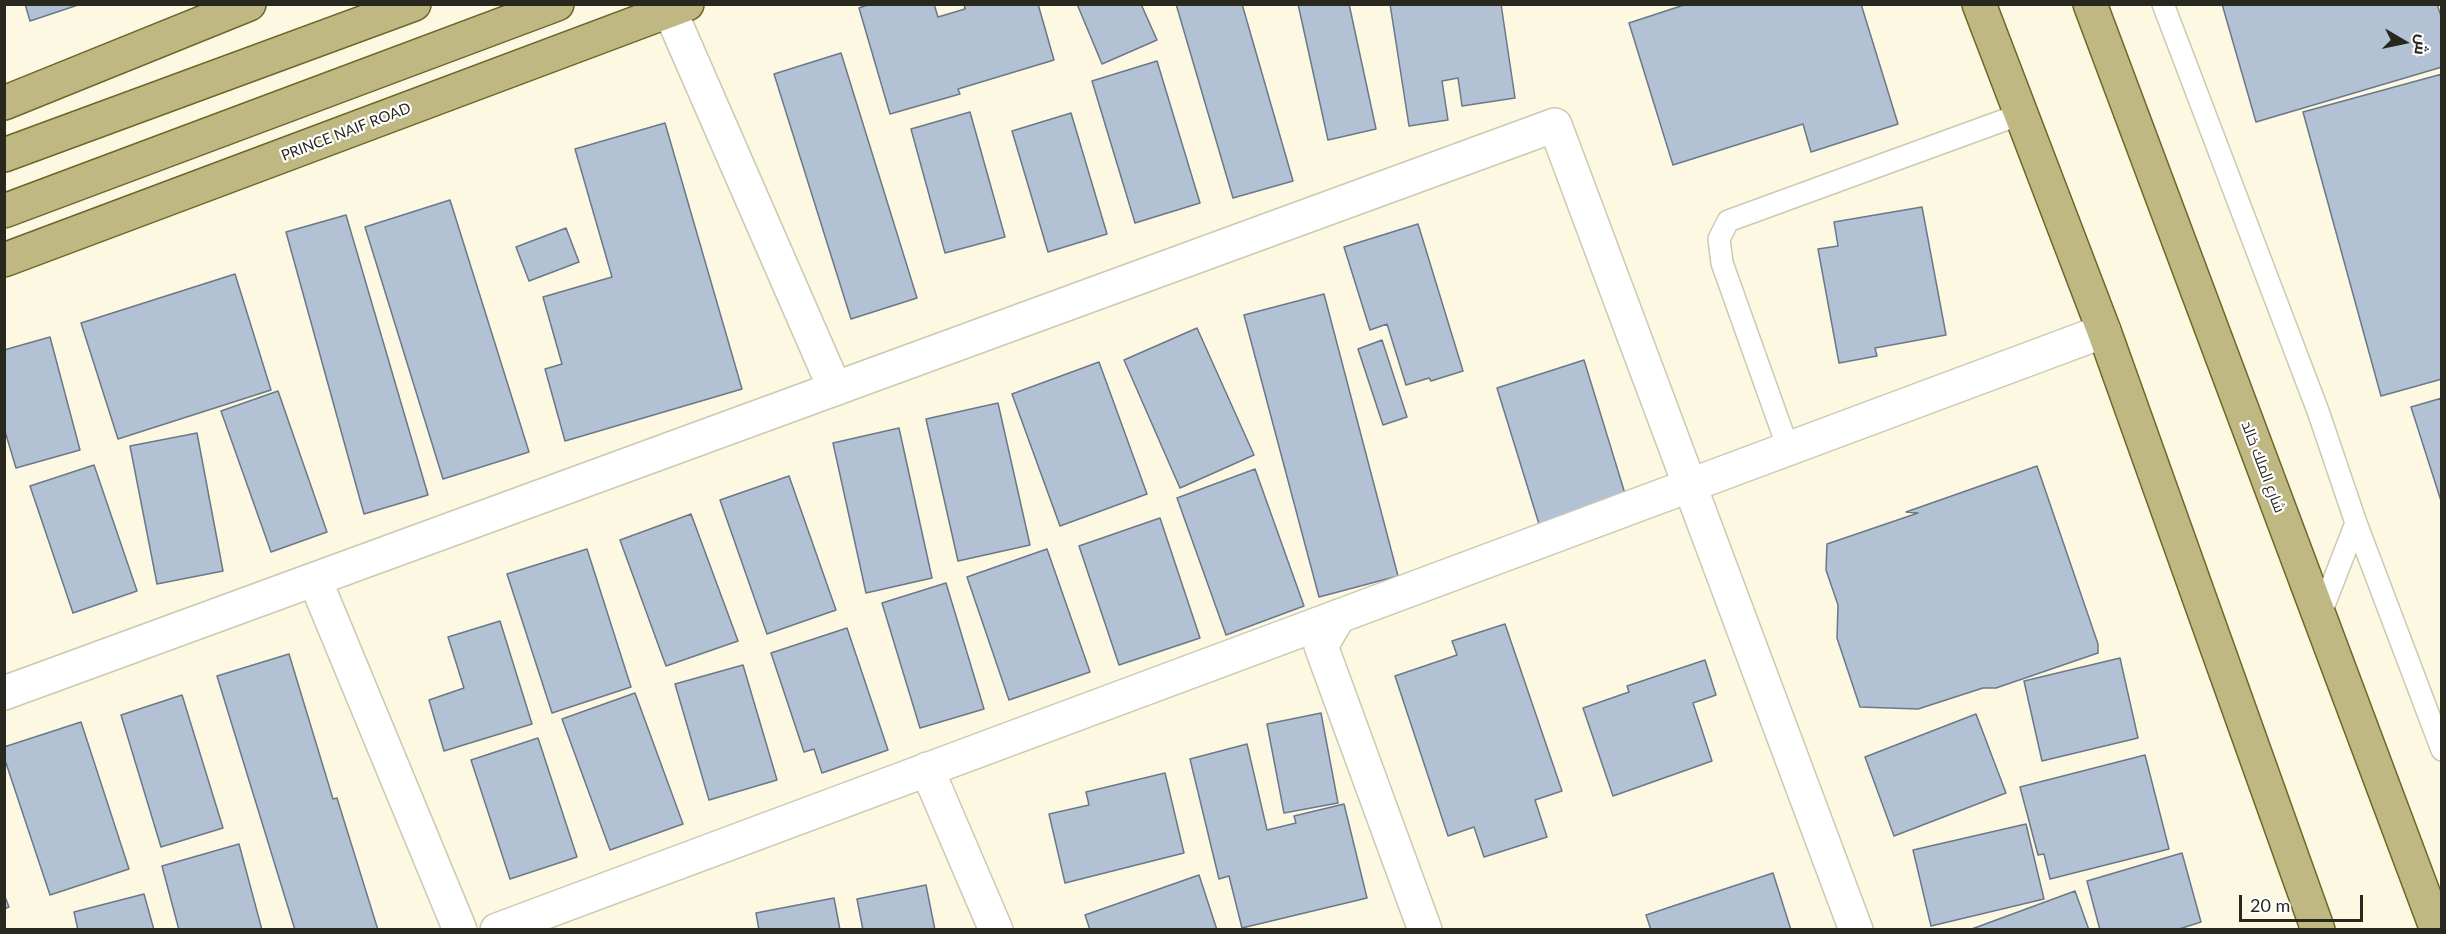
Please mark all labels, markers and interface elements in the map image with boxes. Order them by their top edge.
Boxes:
north arrow [2374,12,2434,72]
text: ش [2411,33,2433,57]
street label: PRINCE NAIF ROAD [279,99,413,165]
street label: شارع الملك خالد [2237,419,2289,515]
scale bar [2242,883,2366,921]
text: 20 m [2250,894,2290,916]

